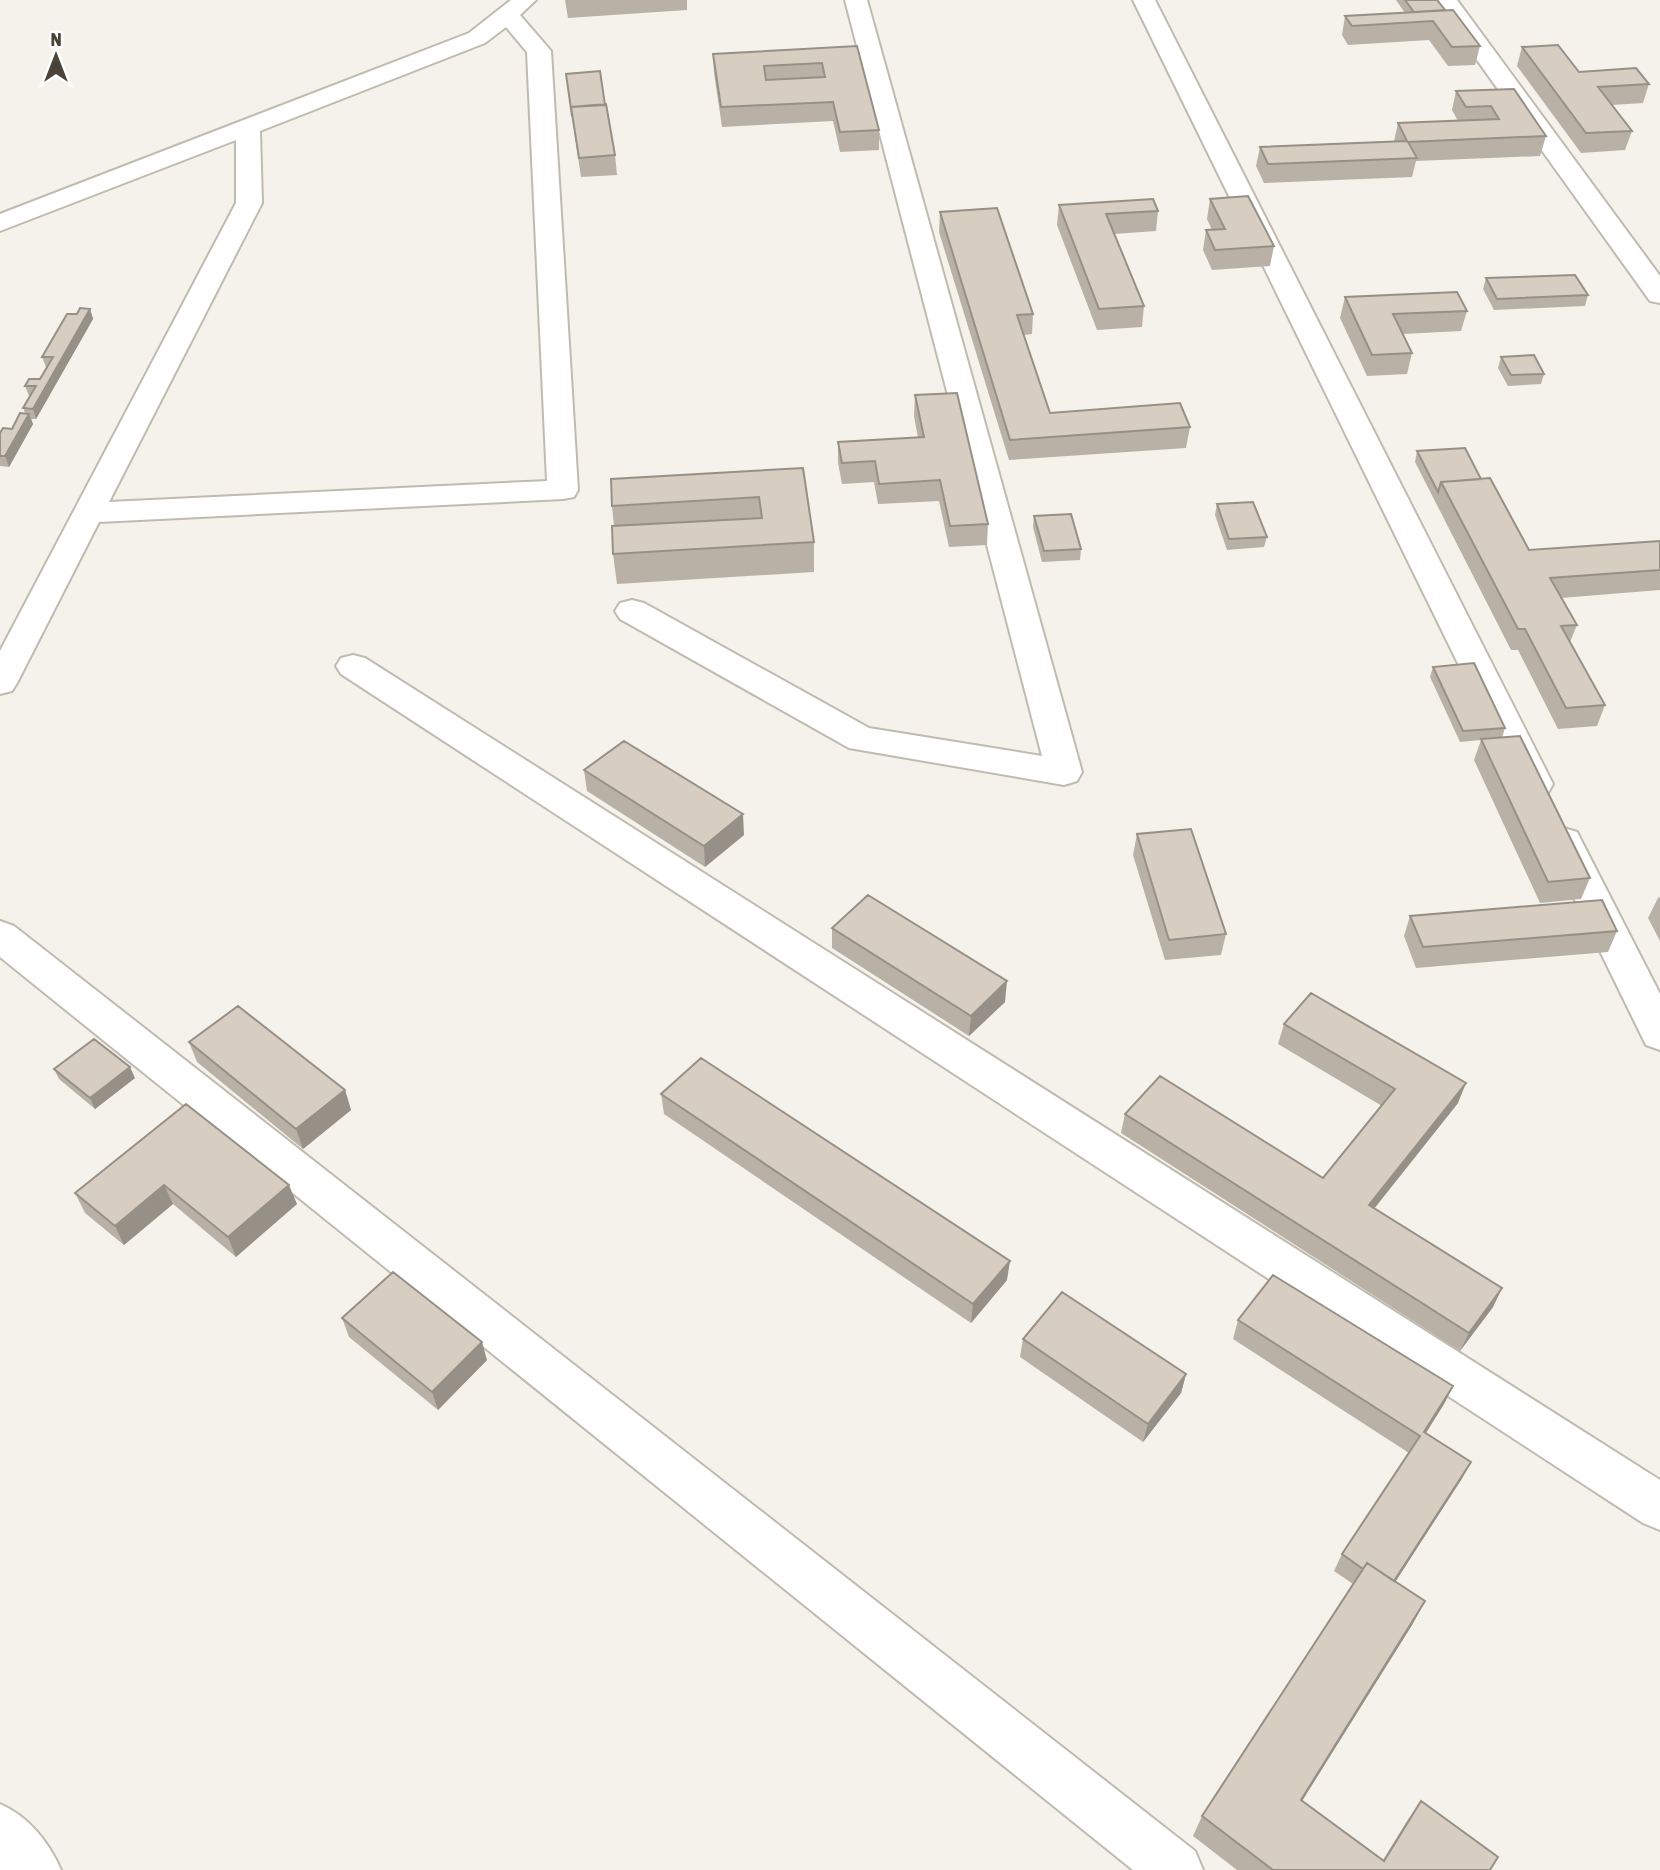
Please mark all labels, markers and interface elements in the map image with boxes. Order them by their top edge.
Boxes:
north arrow [21,21,91,91]
text: N [50,28,62,50]

